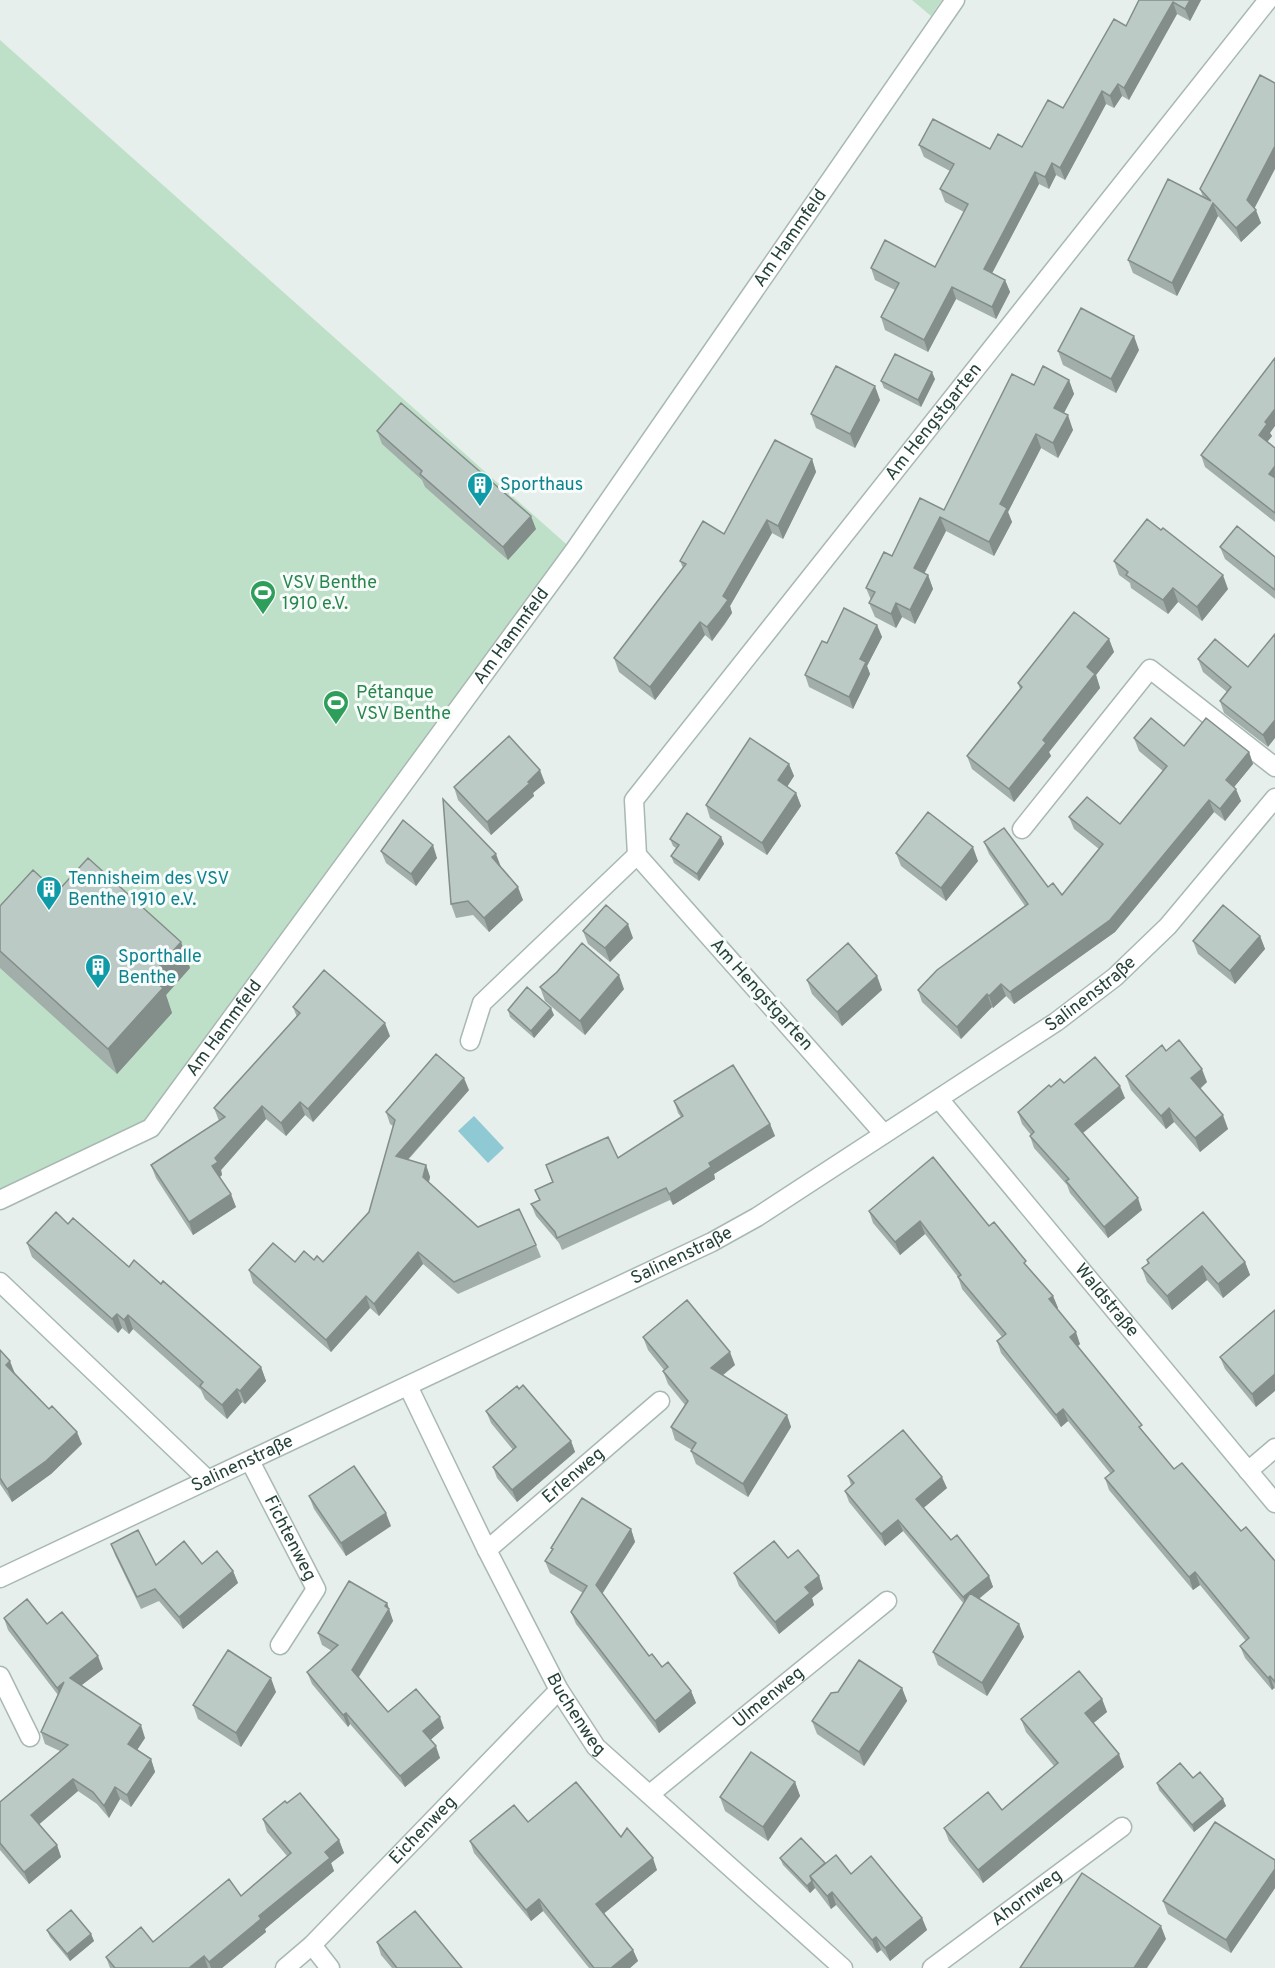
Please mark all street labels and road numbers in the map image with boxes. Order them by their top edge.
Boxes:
street label: Am Hammfeld [748,185,832,292]
street label: Am Hengstgarten [880,359,987,485]
street label: Am Hammfeld [468,583,555,689]
street label: Am Hengstgarten [704,934,818,1056]
street label: Salinenstraße [1041,951,1141,1038]
street label: Am Hammfeld [181,975,267,1081]
street label: Salinenstraße [627,1221,737,1290]
street label: Waldstraße [1069,1259,1144,1342]
street label: Salinenstraße [188,1430,297,1498]
street label: Erlenweg [537,1442,609,1509]
street label: Fichtenweg [258,1492,321,1585]
street label: Ulmenweg [728,1662,809,1733]
street label: Buchenweg [541,1669,610,1761]
street label: Eichenweg [384,1791,462,1870]
street label: Ahornweg [987,1864,1067,1931]

